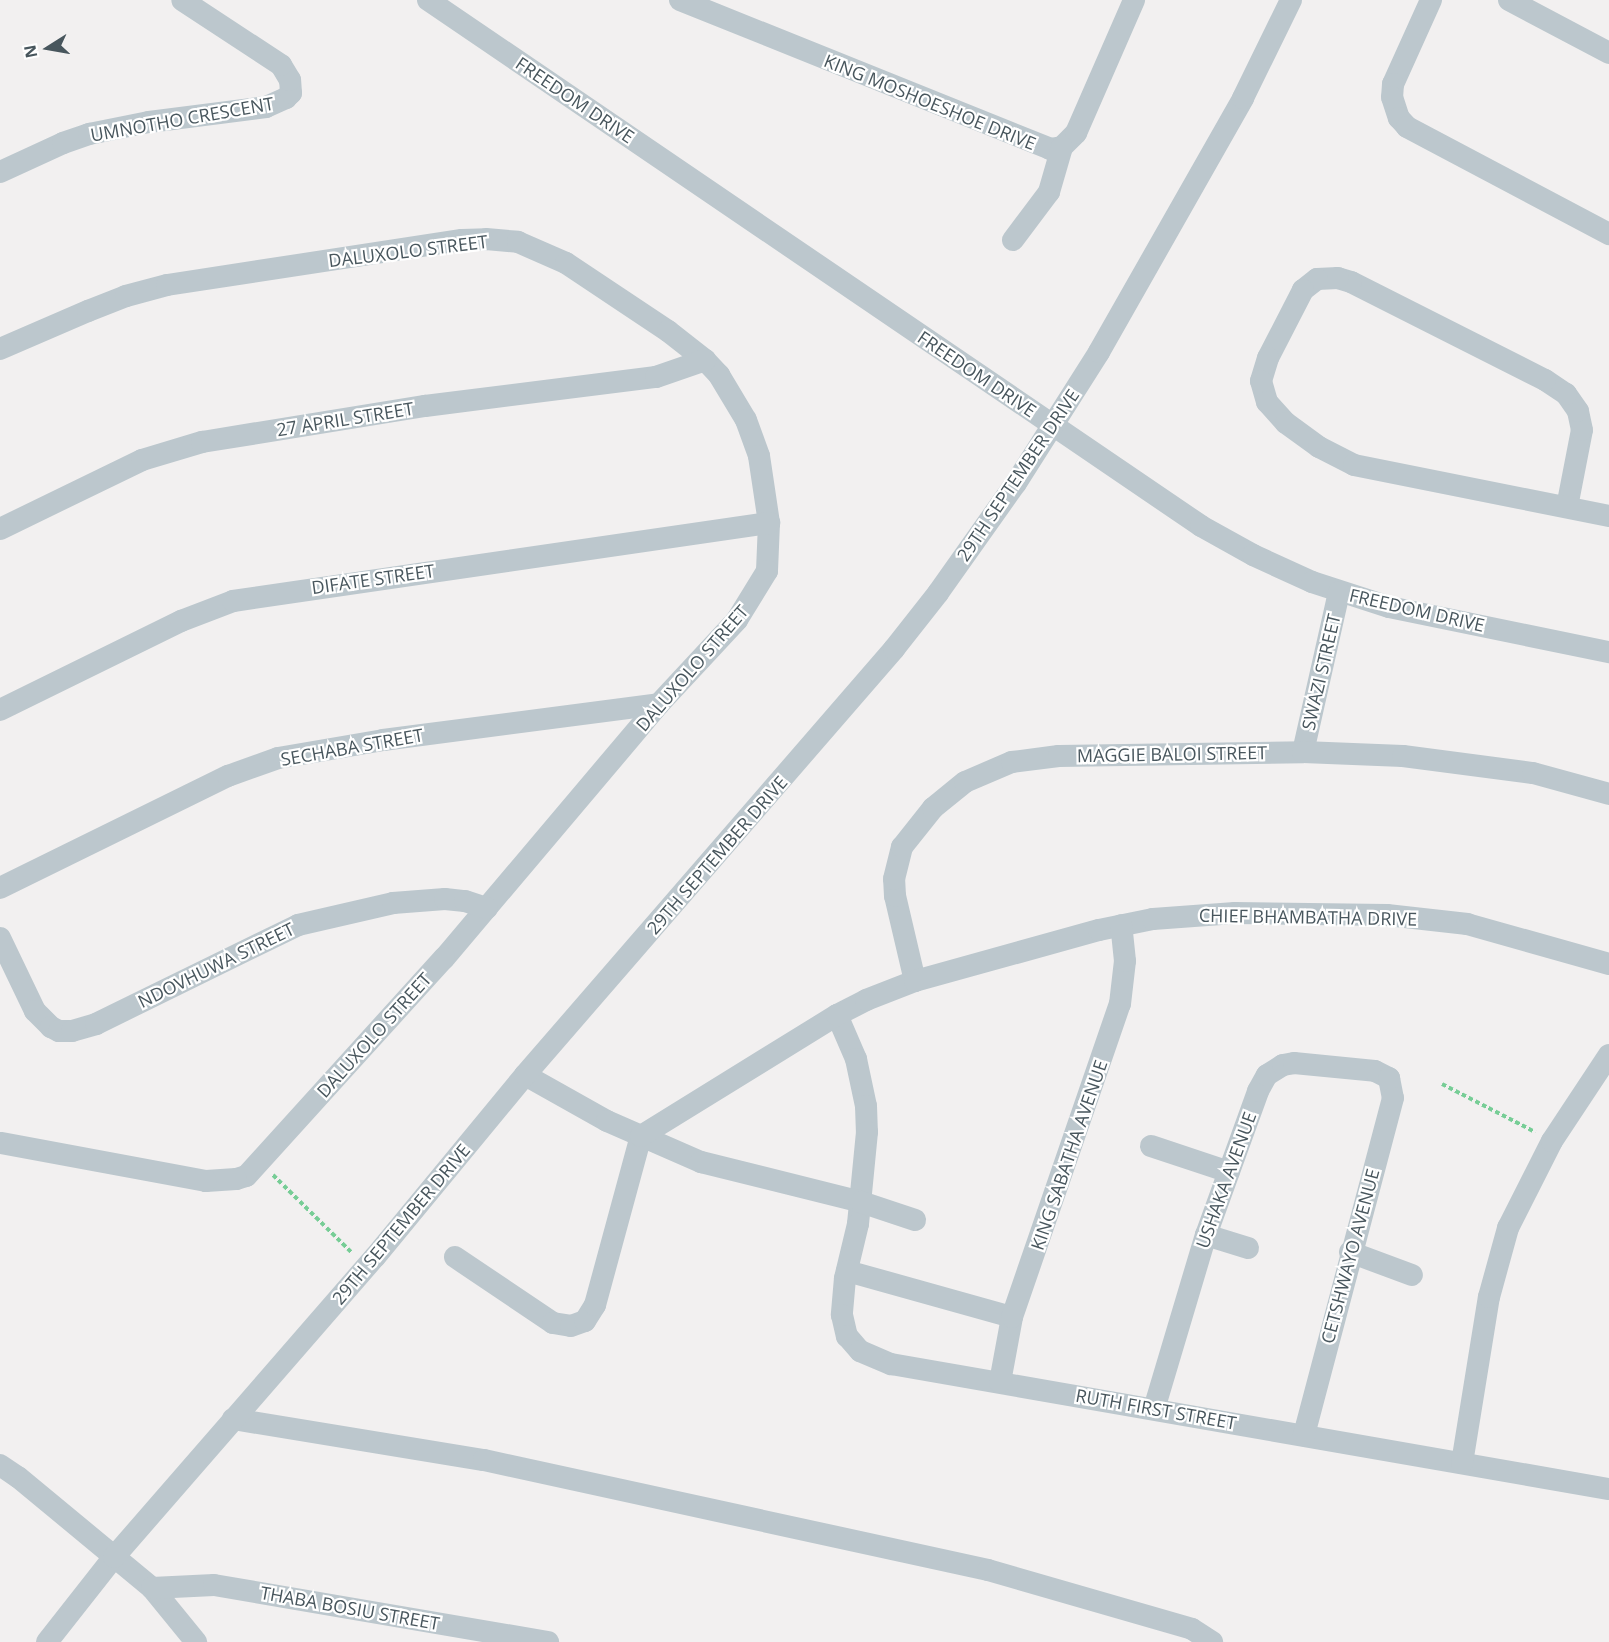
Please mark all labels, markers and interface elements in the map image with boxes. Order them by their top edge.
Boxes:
north arrow [18,18,78,78]
text: N [18,43,42,60]
street label: KING MOSHOESHOE DRIVE [821,50,1039,154]
street label: FREEDOM DRIVE [512,52,638,148]
street label: UMNOTHO CRESCENT [89,92,275,146]
street label: DALUXOLO STREET [327,231,489,271]
street label: FREEDOM DRIVE [914,326,1040,422]
street label: 29TH SEPTEMBER DRIVE [952,385,1084,565]
street label: 27 APRIL STREET [275,398,415,440]
street label: DIFATE STREET [310,560,436,598]
street label: FREEDOM DRIVE [1347,584,1487,636]
street label: DALUXOLO STREET [631,600,753,736]
street label: SWAZI STREET [1297,612,1345,732]
street label: SECHABA STREET [279,724,425,770]
street label: MAGGIE BALOI STREET [1077,742,1267,766]
street label: 29TH SEPTEMBER DRIVE [642,771,792,939]
street label: CHIEF BHAMBATHA DRIVE [1199,904,1417,930]
street label: NDOVHUWA STREET [134,918,298,1012]
street label: DALUXOLO STREET [312,968,436,1102]
street label: KING SABATHA AVENUE [1026,1057,1112,1253]
street label: USHAKA AVENUE [1191,1109,1261,1251]
street label: 29TH SEPTEMBER DRIVE [328,1139,474,1309]
street label: CETSHWAYO AVENUE [1316,1166,1384,1346]
street label: RUTH FIRST STREET [1074,1384,1238,1434]
street label: THABA BOSIU STREET [259,1582,441,1634]

